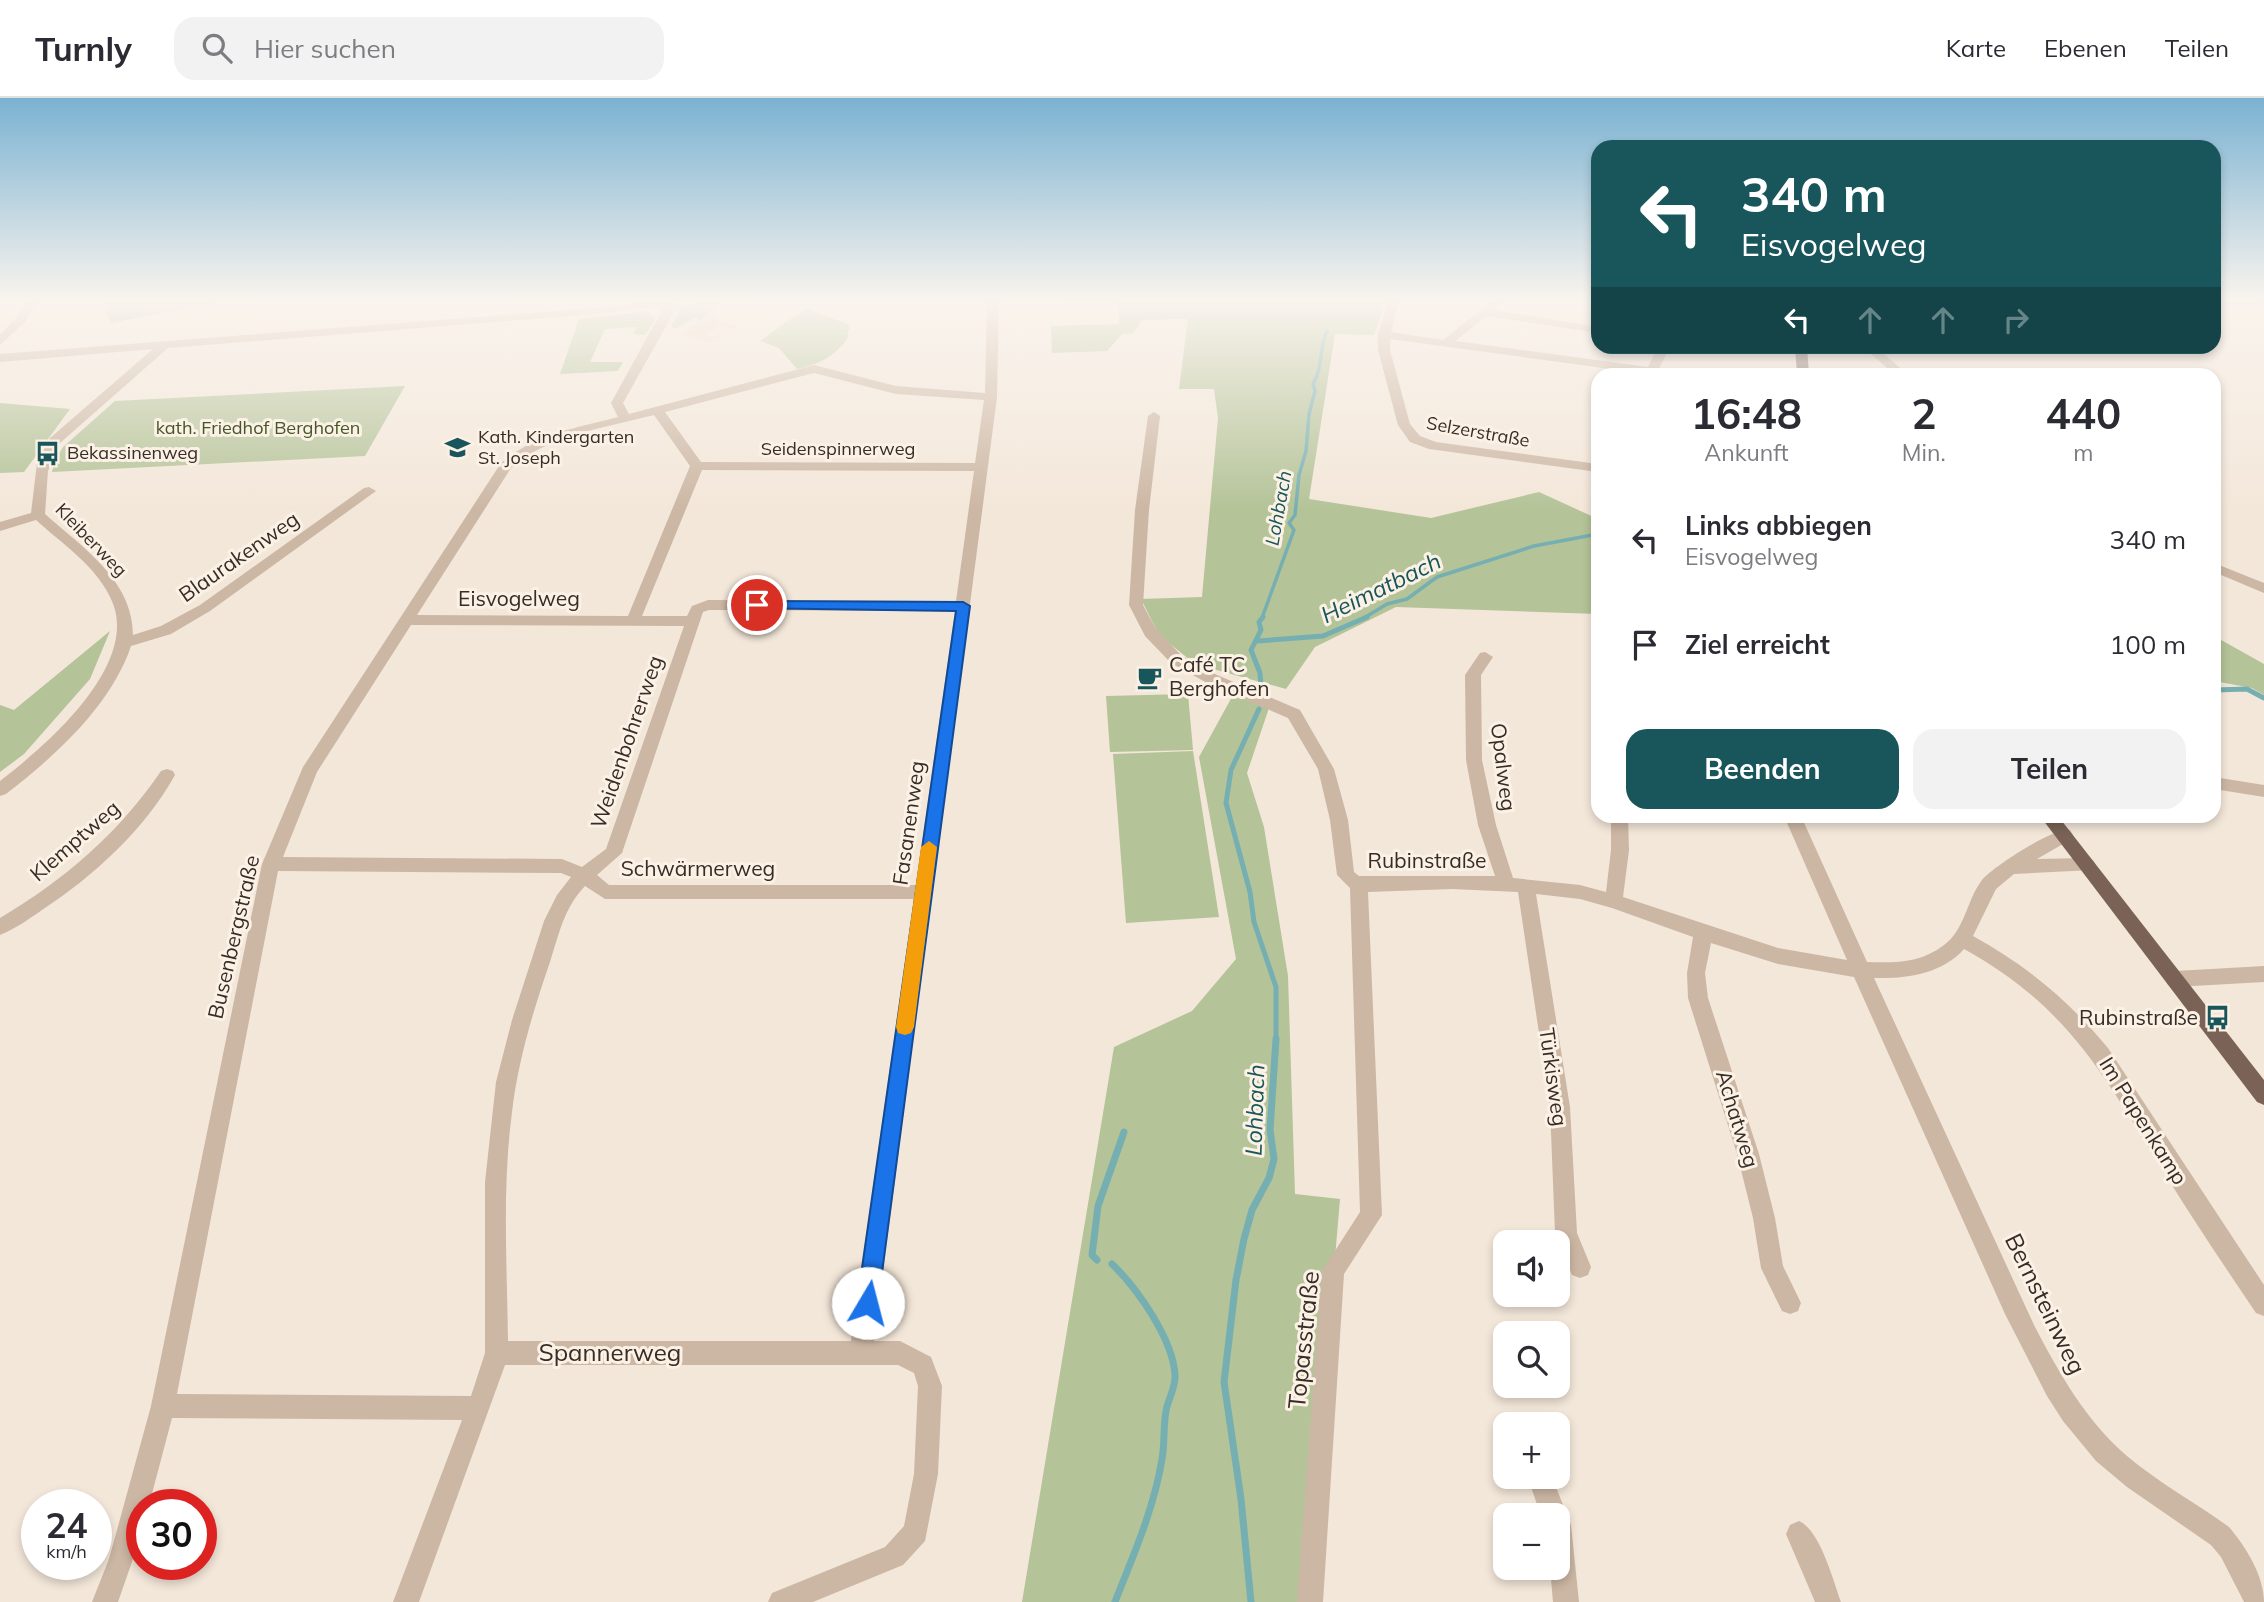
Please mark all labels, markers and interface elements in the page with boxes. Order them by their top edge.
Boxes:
search box [174,17,664,80]
text: Turnly [35,28,132,69]
icon: search [198,29,236,67]
text: Hier suchen [254,32,396,65]
text: Karte [1946,33,2006,63]
text: Ebenen [2044,33,2127,63]
text: Teilen [2165,33,2229,63]
text: 340 m [1741,163,1887,224]
icon: left [1626,168,1717,259]
text: Eisvogelweg [1741,224,1927,264]
icon: left [1778,301,1816,339]
icon: ahead [1851,301,1889,339]
icon: ahead [1924,301,1962,339]
icon: right [1997,301,2035,339]
text: 16:48 [1691,387,1802,440]
text: 2 [1911,387,1936,440]
text: 440 [2046,387,2121,440]
street label: Selzerstraße [1425,411,1531,452]
park label: kath. Friedhof Berghofen [156,416,360,439]
place label: Kath. Kindergarten St. Joseph [478,425,634,469]
school or university icon: Kath. Kindergarten St. Joseph [444,433,472,461]
street label: Seidenspinnerweg [761,437,915,460]
text: Ankunft [1704,438,1789,467]
text: Min. [1902,438,1946,467]
text: m [2073,438,2093,467]
bus stop icon: Bekassinenweg [33,439,61,467]
place label: Bekassinenweg [67,441,198,464]
water label: Lohbach [1260,469,1296,547]
street label: Kleiberweg [51,498,132,581]
street label: Blaurakenweg [173,505,303,607]
text: Links abbiegen [1685,509,1872,542]
icon: left [1626,521,1664,559]
text: 340 m [2110,523,2186,556]
text: Eisvogelweg [1685,542,1818,571]
water label: Heimatbach [1316,546,1446,629]
pin [727,575,787,635]
street label: Eisvogelweg [458,585,580,611]
icon: arrive [738,586,776,624]
icon: arrive [1626,626,1664,664]
text: Ziel erreicht [1685,628,1830,661]
text: 100 m [2110,628,2186,661]
place label: Café TC Berghofen [1169,651,1270,701]
street label: Weidenbohrerweg [584,652,668,832]
cafe icon: Café TC Berghofen [1135,663,1163,691]
street label: Opalweg [1486,721,1522,812]
button: Beenden [1626,729,1899,809]
button: Teilen [1913,729,2186,809]
street label: Fasanenweg [886,759,930,887]
street label: Klemptweg [24,794,125,886]
street label: Rubinstraße [1367,847,1487,873]
street label: Busenbergstraße [202,852,265,1021]
street label: Schwärmerweg [621,855,775,881]
place label: Rubinstraße [2079,1004,2198,1030]
bus stop icon: Rubinstraße [2204,1004,2232,1032]
street label: Türkisweg [1534,1026,1574,1128]
street label: Im Papenkamp [2094,1052,2194,1189]
water label: Lohbach [1238,1064,1271,1156]
street label: Achatweg [1711,1067,1765,1170]
street label: Bernsteinweg [1999,1228,2093,1379]
map controls [1493,1230,1570,1580]
button: sound [1493,1230,1570,1307]
position arrow [831,1266,905,1340]
street label: Topasstraße [1281,1269,1325,1410]
button: search [1493,1321,1570,1398]
street label: Spannerweg [539,1337,681,1367]
button: + [1493,1412,1570,1489]
speed limit sign: 30 [126,1489,217,1580]
text: 24 [45,1503,88,1547]
button: − [1493,1503,1570,1580]
text: km/h [46,1540,87,1563]

